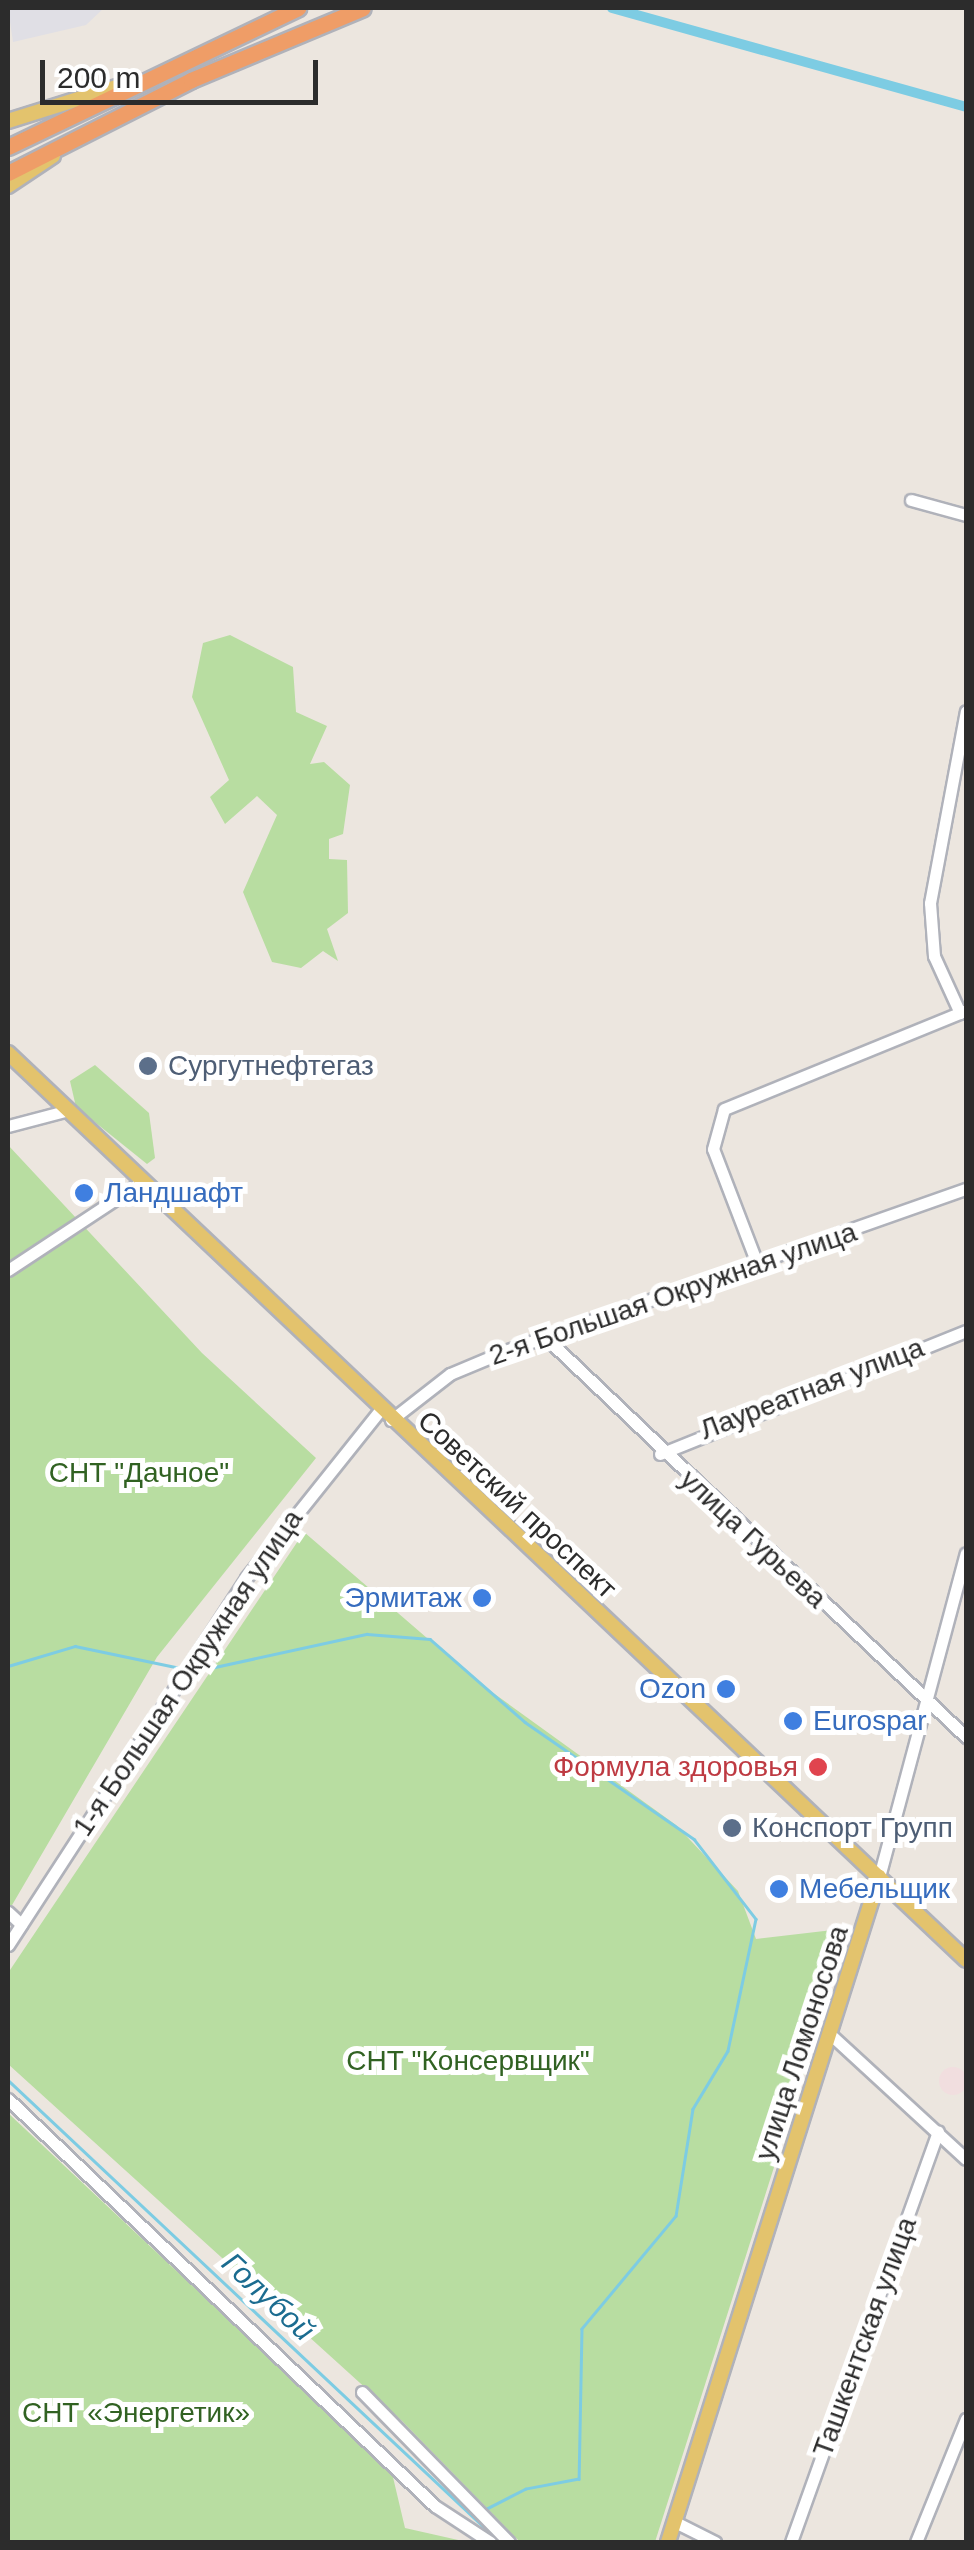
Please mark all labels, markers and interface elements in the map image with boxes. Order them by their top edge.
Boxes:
scale bar [45,40,322,102]
text: 200 m [57,61,140,94]
place label: Сургутнефтегаз [168,1049,374,1083]
marker: Сургутнефтегаз [137,1055,159,1077]
place label: Ландшафт [104,1176,243,1210]
marker: Ландшафт [73,1182,95,1204]
street label: 2-я Большая Окружная улица [485,1215,861,1373]
street label: Лауреатная улица [695,1331,929,1447]
street label: Советский проспект [411,1404,623,1606]
park label: СНТ "Дачное" [49,1456,229,1490]
street label: улица Гурьева [673,1463,833,1615]
street label: 1-я Большая Окружная улица [66,1503,310,1843]
place label: Эрмитаж [345,1581,462,1615]
marker: Эрмитаж [471,1587,493,1609]
place label: Ozon [639,1672,706,1706]
marker: Ozon [715,1678,737,1700]
place label: Eurospar [813,1704,927,1738]
marker: Eurospar [782,1710,804,1732]
place label: Формула здоровья [553,1750,798,1784]
marker: Формула здоровья [807,1756,829,1778]
place label: Конспорт Групп [752,1811,953,1845]
marker: Конспорт Групп [721,1817,743,1839]
place label: Мебельщик [799,1872,950,1906]
marker: Мебельщик [768,1878,790,1900]
street label: улица Ломоносова [748,1922,856,2164]
park label: СНТ "Консервщик" [346,2044,590,2078]
street label: Ташкентская улица [806,2213,924,2461]
water label: Голубой [214,2245,322,2349]
park label: СНТ «Энергетик» [22,2396,250,2430]

